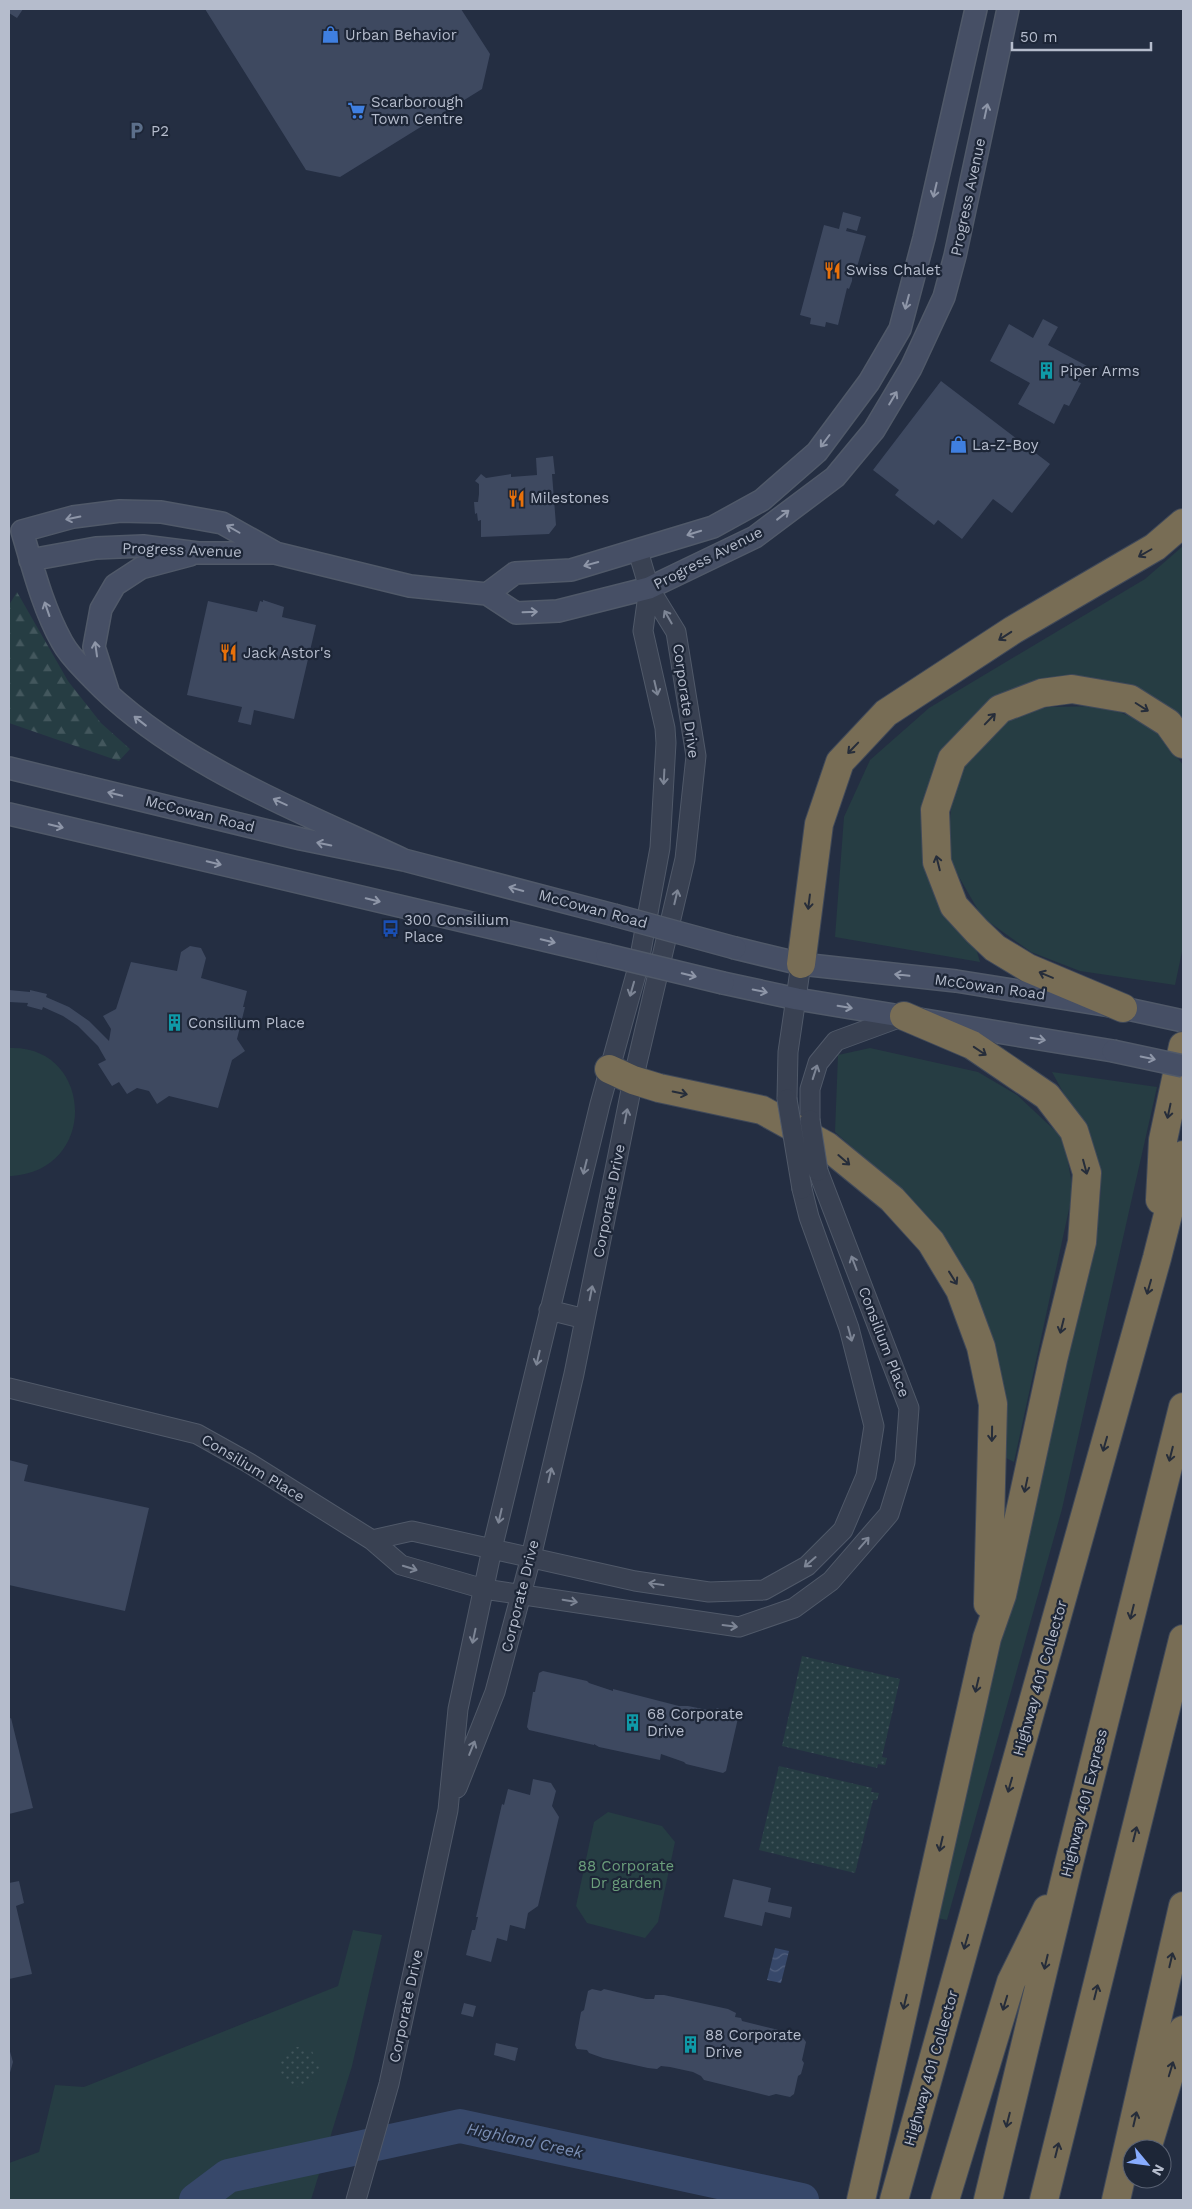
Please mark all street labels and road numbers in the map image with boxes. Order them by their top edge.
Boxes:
street label: Progress Avenue [947,136,989,258]
street label: Progress Avenue [650,523,766,593]
street label: Progress Avenue [122,539,242,561]
street label: Corporate Drive [669,643,703,759]
street label: McCowan Road [144,792,256,836]
street label: McCowan Road [537,886,649,932]
street label: McCowan Road [933,970,1047,1004]
street label: Corporate Drive [589,1143,629,1259]
street label: Consilium Place [855,1284,913,1400]
street label: Consilium Place [198,1430,308,1506]
street label: Corporate Drive [497,1538,543,1654]
street label: Highway 401 Collector [1009,1598,1071,1758]
street label: Highway 401 Express [1057,1727,1111,1879]
street label: Corporate Drive [385,1948,427,2064]
street label: Highway 401 Collector [900,1988,962,2148]

